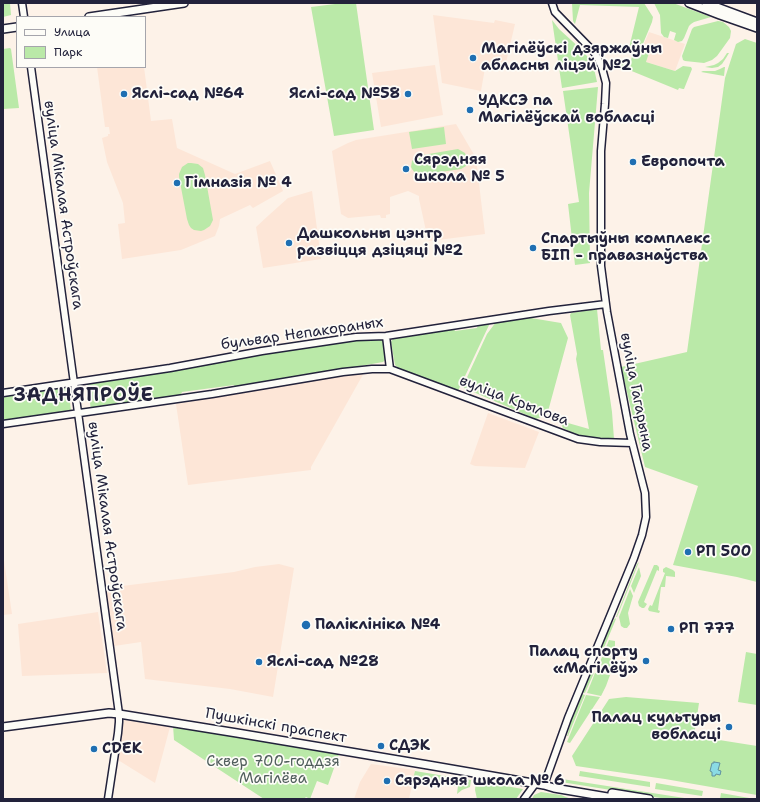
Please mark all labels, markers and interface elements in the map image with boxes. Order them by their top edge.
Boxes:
legend [16,16,146,68]
text: Улица [54,24,90,40]
place label: Магілёўскі дзяржаўны абласны ліцэй №2 [481,40,662,75]
text: Парк [54,44,82,60]
marker: Магілёўскі дзяржаўны абласны ліцэй №2 [468,53,478,63]
place label: Яслі-сад №64 [132,85,244,103]
place label: Яслі-сад №58 [289,85,400,103]
marker: Яслі-сад №64 [119,89,129,99]
marker: Яслі-сад №58 [403,89,413,99]
place label: УДКСЭ па Магілёўскай вобласці [478,92,655,127]
street label: вуліца Мікалая Астроўскага [39,99,87,311]
marker: УДКСЭ па Магілёўскай вобласці [465,105,475,115]
place label: Сярэдняя школа № 5 [414,151,505,186]
place label: Европочта [641,153,725,171]
marker: Европочта [628,157,638,167]
marker: Сярэдняя школа № 5 [401,164,411,174]
place label: Гімназія № 4 [185,174,292,192]
marker: Гімназія № 4 [172,178,182,188]
place label: Дашкольны цэнтр развіцця дзіцяці №2 [297,225,463,260]
place label: Спартыўны комплекс БІП - правазнаўства [541,230,710,265]
marker: Дашкольны цэнтр развіцця дзіцяці №2 [284,238,294,248]
marker: Спартыўны комплекс БІП - правазнаўства [528,243,538,253]
street label: бульвар Непакораных [220,314,384,354]
street label: вуліца Гагарына [616,331,656,453]
street label: вуліца Крылова [457,372,571,430]
district label: ЗАДНЯПРОЎЕ [14,385,154,407]
street label: вуліца Мікалая Астроўскага [83,420,131,632]
place label: РП 500 [696,543,751,561]
marker: РП 500 [683,547,693,557]
place label: Паліклініка №4 [315,616,440,634]
marker: Паліклініка №4 [300,619,312,631]
place label: РП 777 [679,620,735,638]
marker: РП 777 [666,624,676,634]
place label: Палац спорту «Магілёў» [529,643,638,678]
place label: Яслі-сад №28 [267,653,379,671]
marker: Палац спорту «Магілёў» [641,656,651,666]
marker: Яслі-сад №28 [254,657,264,667]
street label: Пушкінскі праспект [204,705,348,747]
place label: Палац культуры вобласці [591,709,721,744]
marker: Палац культуры вобласці [724,722,734,732]
place label: СДЭК [389,737,430,755]
place label: CDEK [102,740,142,758]
marker: СДЭК [376,741,386,751]
marker: CDEK [89,744,99,754]
park label: Сквер 700-годдзя Магілёва [206,753,340,788]
place label: Сярэдняя школа № 6 [395,772,565,790]
marker: Сярэдняя школа № 6 [382,776,392,786]

